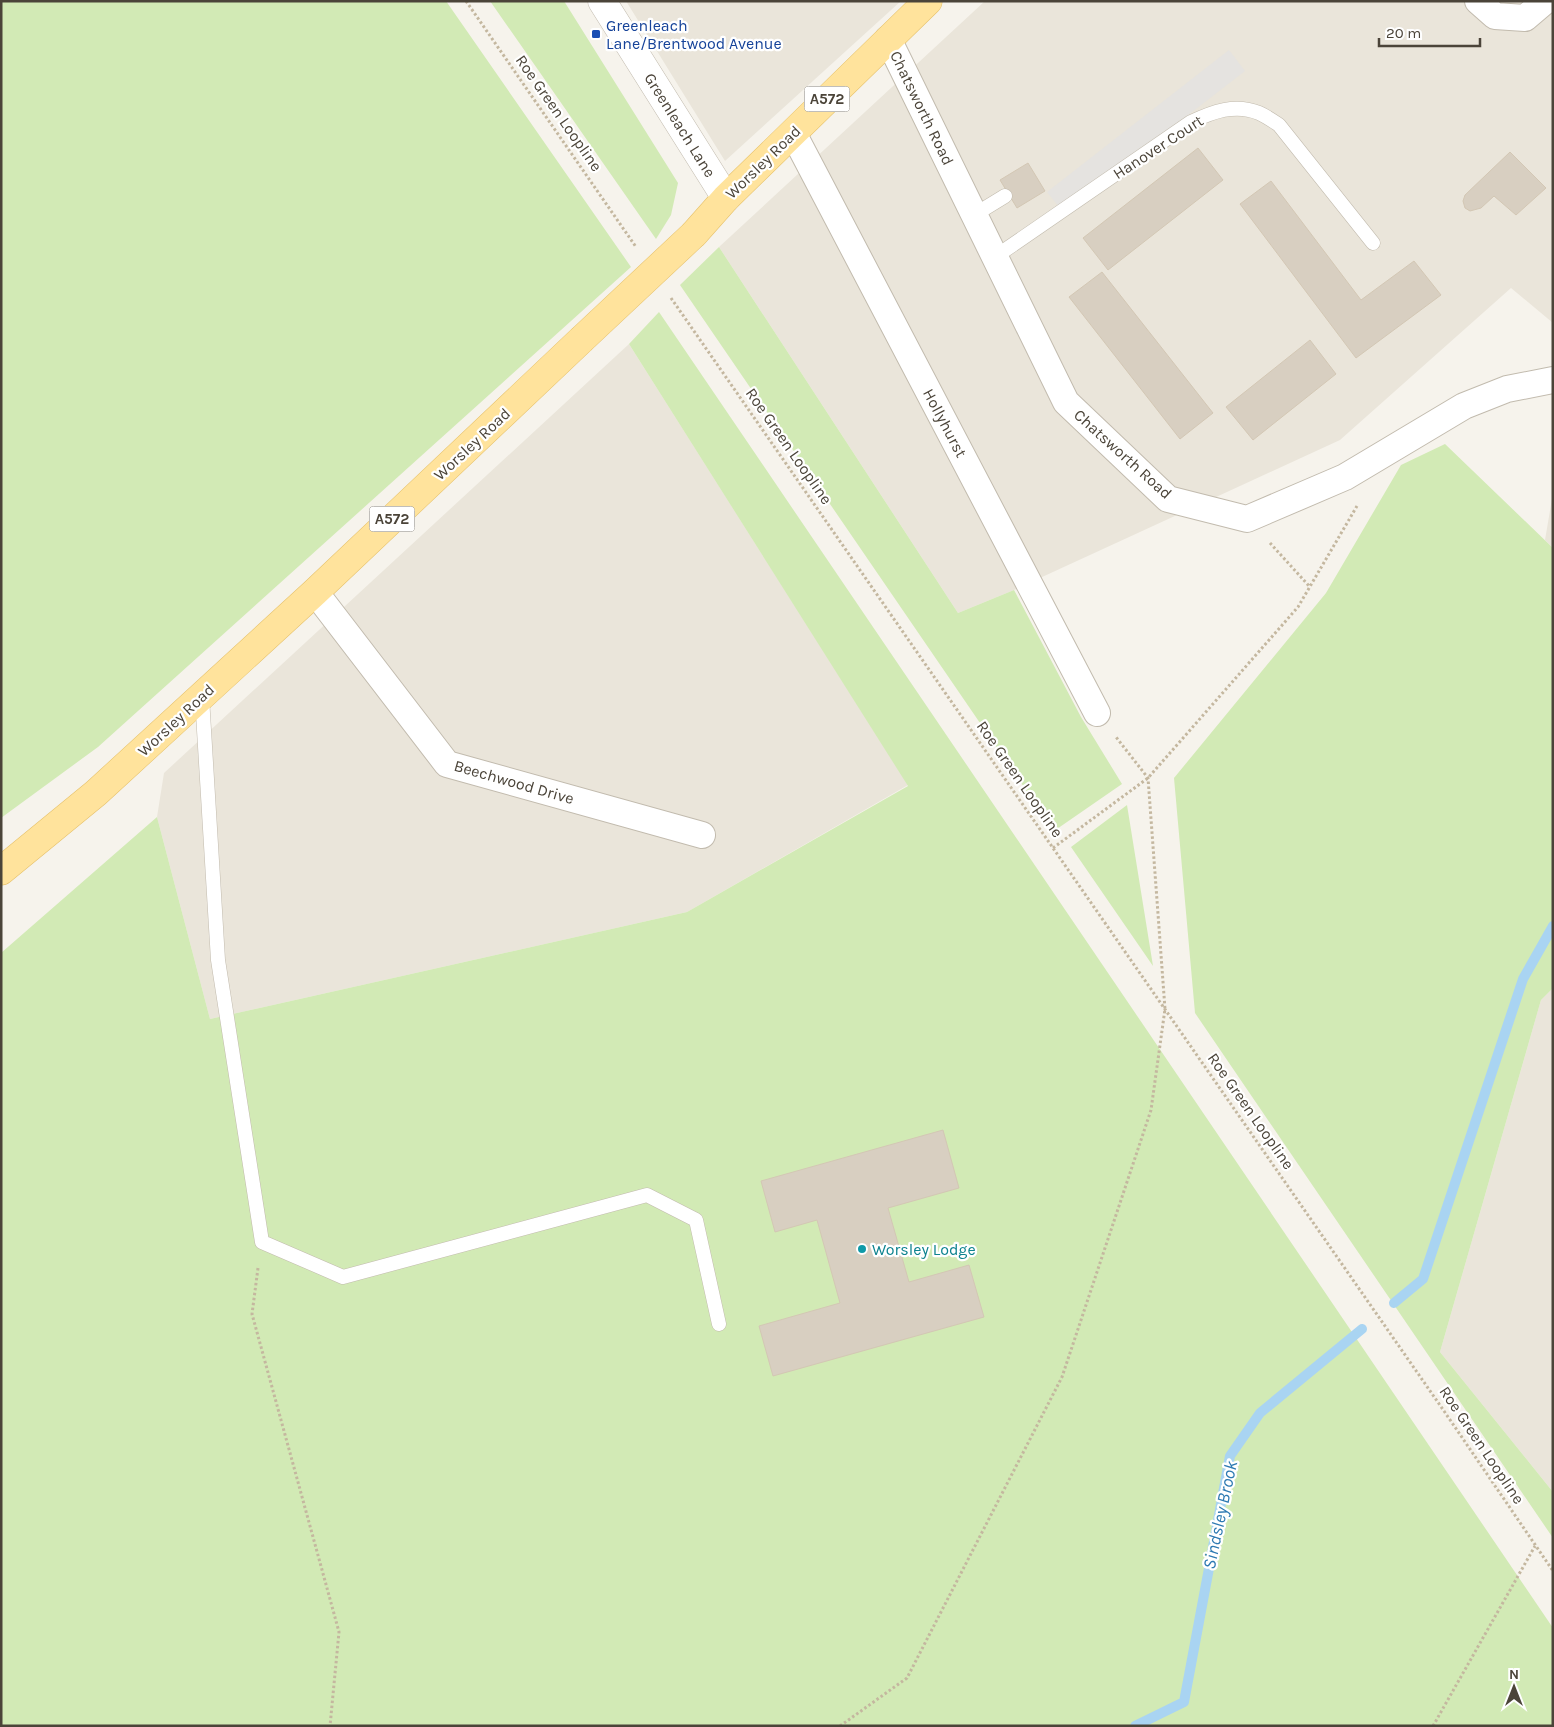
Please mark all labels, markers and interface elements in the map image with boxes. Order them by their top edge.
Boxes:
scale bar [1379,15,1480,47]
place label: Greenleach Lane/Brentwood Avenue [606,16,782,53]
text: 20 m [1386,24,1421,42]
marker: Greenleach Lane/Brentwood Avenue [590,28,602,40]
street label: Chatsworth Road [886,48,958,168]
street label: Roe Green Loopline [512,51,606,175]
street label: Greenleach Lane [640,69,720,181]
road number: A572 [804,86,850,112]
street label: Hanover Court [1109,111,1207,183]
street label: Worsley Road [721,121,805,203]
street label: Roe Green Loopline [742,384,836,508]
street label: Hollyhurst [919,385,971,461]
street label: Worsley Road [430,404,514,484]
street label: Chatsworth Road [1070,405,1176,503]
road number: A572 [370,506,414,532]
street label: Worsley Road [134,680,218,760]
street label: Roe Green Loopline [973,717,1067,841]
street label: Beechwood Drive [452,756,576,808]
street label: Roe Green Loopline [1204,1049,1298,1173]
place label: Worsley Lodge [872,1240,976,1259]
marker: Worsley Lodge [856,1243,868,1255]
street label: Roe Green Loopline [1436,1382,1528,1508]
water label: Sindsley Brook [1198,1458,1242,1571]
north arrow [1489,1662,1539,1712]
text: N [1509,1666,1519,1683]

